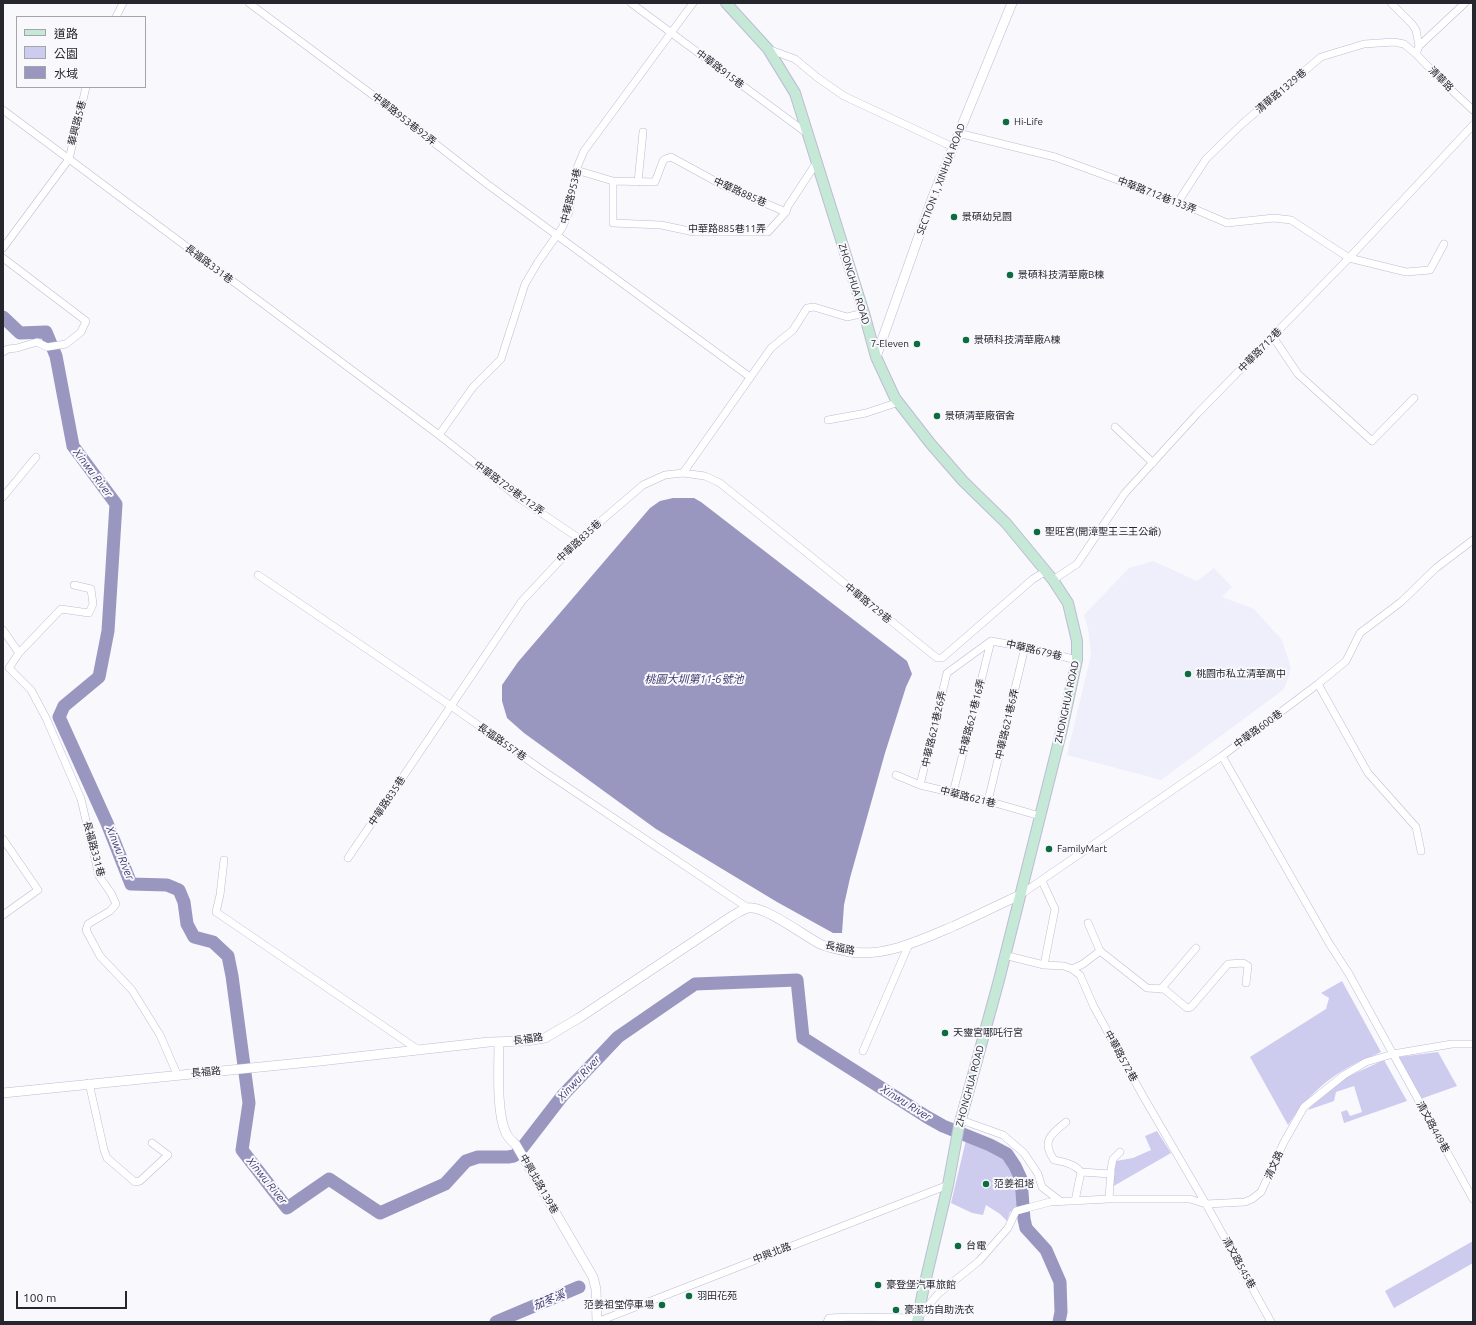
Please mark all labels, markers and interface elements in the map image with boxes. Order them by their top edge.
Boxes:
legend [16,16,146,88]
text: 道路 [54,27,78,40]
text: 公園 [54,47,78,60]
street label: 中華路915巷 [694,47,746,91]
street label: 清華路 [1426,64,1456,94]
street label: 清華路1329巷 [1253,66,1309,116]
text: 水域 [54,67,78,80]
street label: 中華路953巷92弄 [369,90,439,148]
street label: 華興路5巷 [66,99,88,147]
place label: Hi-Life [1014,116,1043,128]
marker: Hi-Life [1001,117,1011,127]
street label: SECTION 1, XINHUA ROAD [914,122,968,236]
street label: 中華路953巷 [558,167,584,225]
street label: 中華路712巷133弄 [1116,174,1198,216]
street label: 中華路885巷 [712,175,768,209]
place label: 景碩幼兒園 [962,211,1012,223]
marker: 景碩幼兒園 [949,212,959,222]
street label: 中華路885巷11弄 [688,223,766,235]
street label: 長福路331巷 [183,242,235,286]
street label: ZHONGHUA ROAD [836,242,872,326]
place label: 景碩科技清華廠B棟 [1018,269,1104,281]
marker: 景碩科技清華廠B棟 [1005,270,1015,280]
street label: 中華路712巷 [1236,325,1284,375]
place label: 景碩科技清華廠A棟 [974,334,1060,346]
marker: 景碩科技清華廠A棟 [961,335,971,345]
place label: 7-Eleven [871,338,909,350]
marker: 7-Eleven [912,339,922,349]
place label: 景碩清華廠宿舍 [945,410,1015,422]
marker: 景碩清華廠宿舍 [932,411,942,421]
water label: Xinwu River [71,446,115,500]
street label: 中華路729巷212弄 [472,459,546,517]
street label: 中華路835巷 [554,517,604,565]
place label: 聖旺宮(開漳聖王三王公爺) [1045,526,1161,538]
marker: 聖旺宮(開漳聖王三王公爺) [1032,527,1042,537]
street label: 中華路729巷 [842,580,894,626]
street label: 中華路679巷 [1005,638,1063,662]
street label: ZHONGHUA ROAD [1052,660,1082,744]
place label: 桃園市私立清華高中 [1196,668,1286,680]
marker: 桃園市私立清華高中 [1183,669,1193,679]
water label: 桃園大圳第11-6號池 [645,672,743,686]
street label: 中華路621巷16弄 [957,678,987,756]
street label: 中華路621巷6弄 [993,687,1021,761]
street label: 中華路621巷26弄 [919,690,949,768]
street label: 中華路600巷 [1231,707,1285,751]
street label: 長福路557巷 [475,721,529,763]
street label: 中華路835巷 [366,774,408,828]
street label: 中華路621巷 [939,784,997,810]
street label: 長福路331巷 [81,820,107,878]
water label: Xinwu River [103,824,137,882]
place label: FamilyMart [1057,843,1107,855]
marker: FamilyMart [1044,844,1054,854]
street label: 長福路 [824,939,856,957]
place label: 天靈宮哪吒行宮 [953,1027,1023,1039]
marker: 天靈宮哪吒行宮 [940,1028,950,1038]
street label: 中華路572巷 [1102,1028,1140,1084]
street label: 長福路 [512,1031,544,1047]
street label: ZHONGHUA ROAD [953,1044,987,1128]
water label: Xinwu River [555,1053,603,1103]
street label: 長福路 [191,1065,221,1079]
water label: Xinwu River [879,1082,933,1124]
street label: 清文路449巷 [1414,1099,1452,1155]
street label: 清文路 [1262,1149,1286,1181]
street label: 中興北路139巷 [517,1152,561,1216]
water label: Xinwu River [244,1155,290,1207]
place label: 范姜祖塔 [994,1178,1034,1190]
marker: 范姜祖塔 [981,1179,991,1189]
street label: 清文路545巷 [1220,1235,1258,1291]
street label: 中興北路 [751,1240,793,1266]
place label: 台電 [966,1240,986,1252]
marker: 台電 [953,1241,963,1251]
place label: 豪登堡汽車旅館 [886,1279,956,1291]
marker: 豪登堡汽車旅館 [873,1280,883,1290]
scale bar [18,1283,129,1309]
water label: 茄苳溪 [531,1287,567,1313]
place label: 羽田花苑 [697,1290,737,1302]
text: 100 m [23,1291,56,1304]
marker: 羽田花苑 [684,1291,694,1301]
place label: 范姜祖堂停車場 [584,1299,654,1311]
marker: 范姜祖堂停車場 [657,1300,667,1310]
place label: 豪潔坊自助洗衣 [904,1304,974,1316]
marker: 豪潔坊自助洗衣 [891,1305,901,1315]

